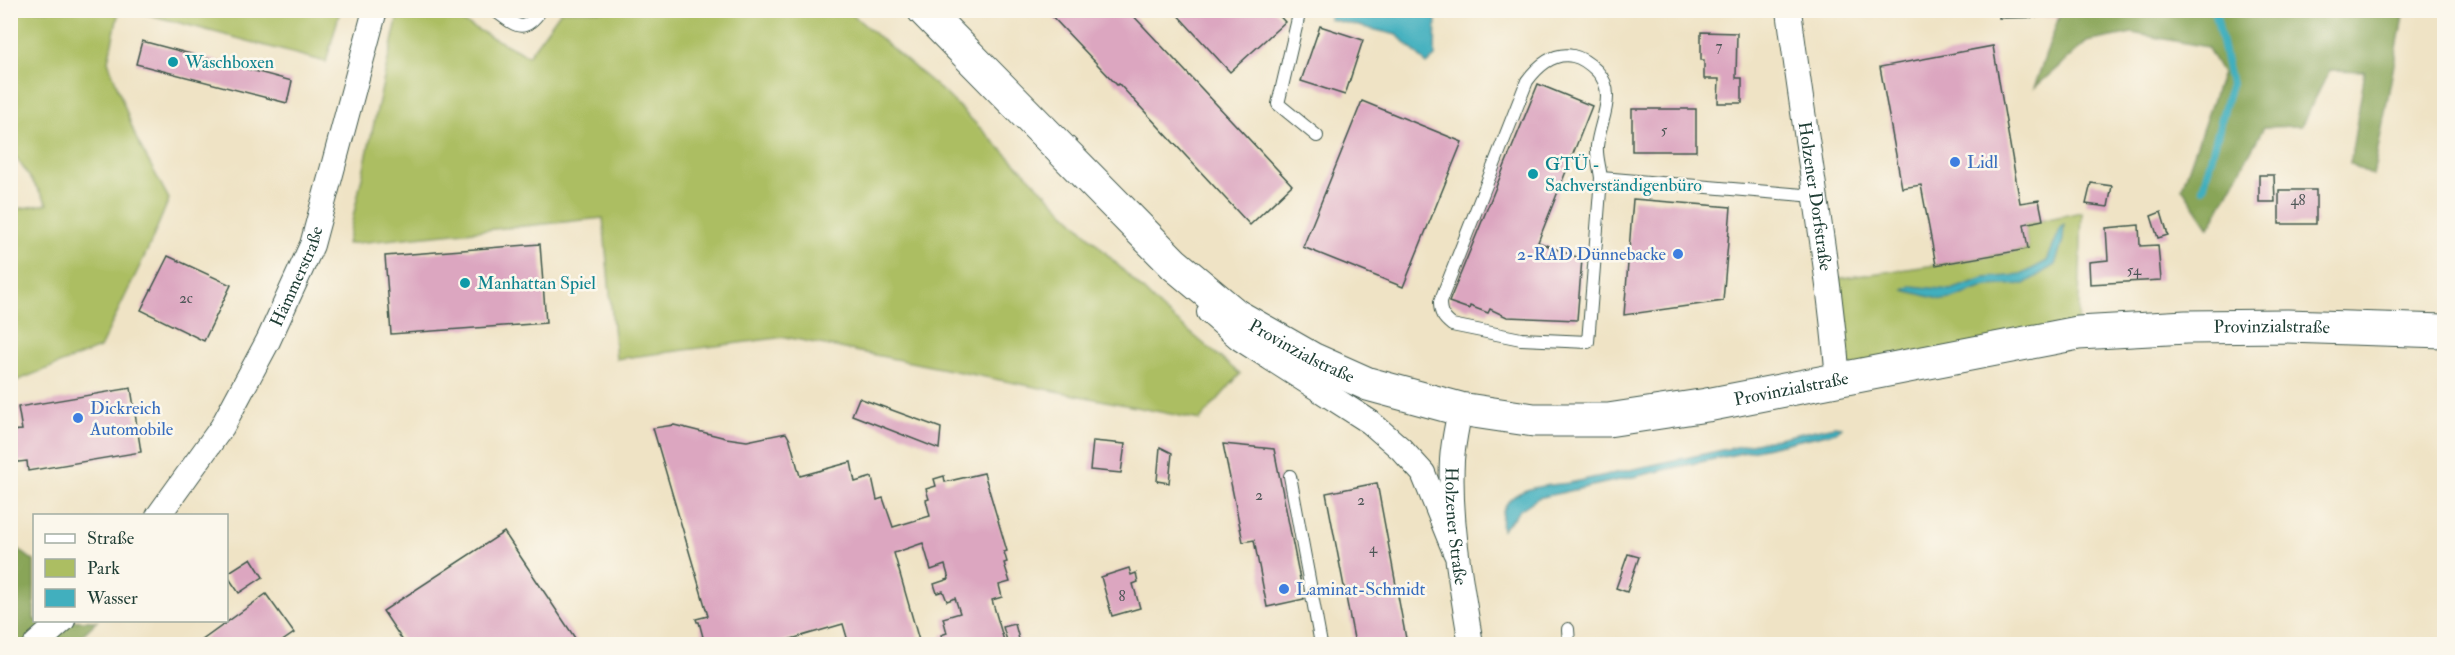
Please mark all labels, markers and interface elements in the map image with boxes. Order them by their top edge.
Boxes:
house number: 7 [1716,37,1723,56]
place label: Waschboxen [184,51,274,74]
marker: Waschboxen [166,55,180,69]
street label: Holzener Dorfstraße [1793,120,1838,273]
house number: 5 [1661,121,1668,140]
place label: Lidl [1967,151,1999,174]
place label: GTÜ - Sachverständigenbüro [1545,153,1702,197]
marker: Lidl [1948,155,1962,169]
marker: GTÜ - Sachverständigenbüro [1526,167,1540,181]
house number: 48 [2290,191,2306,210]
street label: Hämmerstraße [265,223,328,330]
place label: 2-RAD Dünnebacke [1517,243,1666,266]
marker: 2-RAD Dünnebacke [1671,247,1685,261]
house number: 54 [2127,261,2142,280]
place label: Manhattan Spiel [477,272,596,295]
marker: Manhattan Spiel [458,276,472,290]
house number: 2c [179,289,193,308]
street label: Provinzialstraße [1245,314,1359,388]
street label: Provinzialstraße [2213,314,2331,339]
street label: Provinzialstraße [1732,366,1851,411]
place label: Dickreich Automobile [89,397,174,441]
marker: Dickreich Automobile [71,411,85,425]
street label: Holzener Straße [1440,467,1473,587]
house number: 2 [1255,486,1263,505]
house number: 2 [1357,491,1365,510]
legend [33,514,228,622]
text: Straße [87,527,135,550]
house number: 4 [1369,539,1378,558]
text: Park [87,557,120,580]
place label: Laminat-Schmidt [1296,578,1426,601]
marker: Laminat-Schmidt [1277,582,1291,596]
text: Wasser [86,587,138,610]
house number: 8 [1118,587,1126,606]

